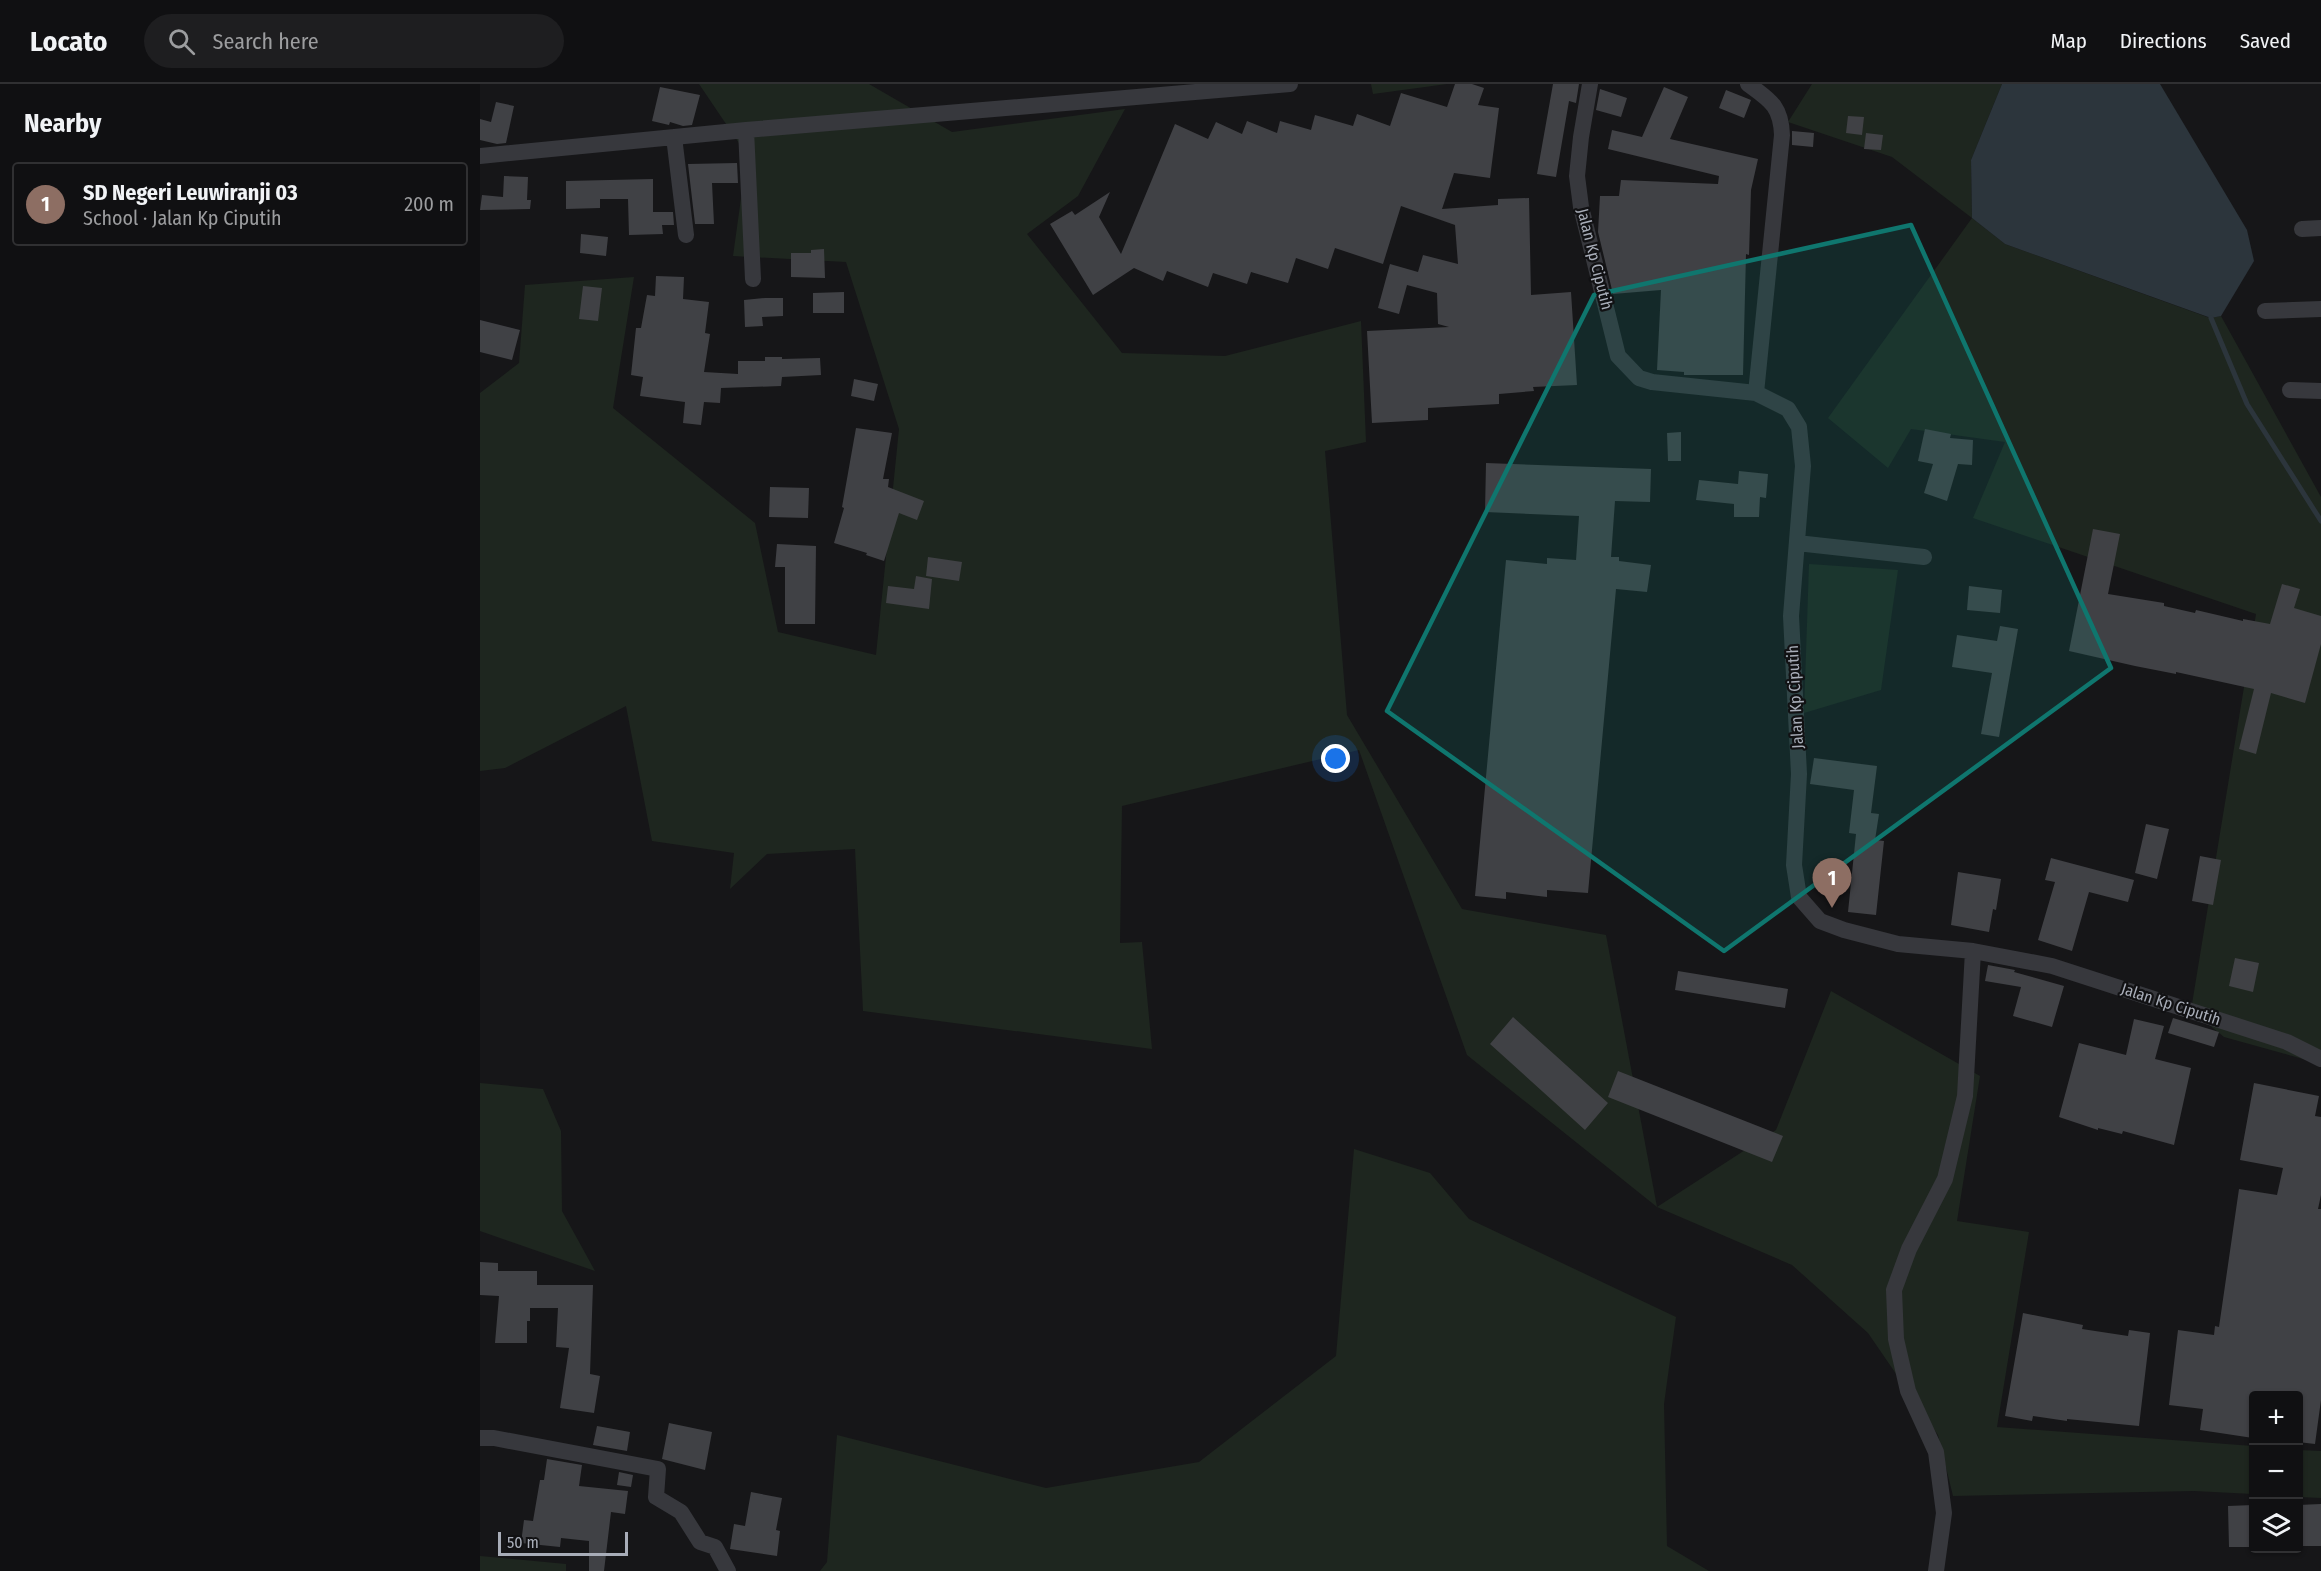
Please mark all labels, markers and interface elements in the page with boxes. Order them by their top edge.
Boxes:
search box [144,14,564,68]
text: Locato [30,25,108,58]
icon: search [165,25,198,58]
text: Search here [213,28,319,55]
text: Map [2050,28,2087,54]
text: Directions [2120,28,2207,54]
text: Saved [2240,28,2291,54]
text: Nearby [24,108,101,139]
text: SD Negeri Leuwiranji 03 [83,179,298,206]
text: 1 [41,192,50,216]
text: 200 m [404,192,454,216]
text: School · Jalan Kp Ciputih [83,206,282,230]
street label: Jalan Kp Ciputih [1573,206,1617,312]
street label: Jalan Kp Ciputih [1783,645,1807,749]
your location [1321,744,1350,773]
pin: 1 [1812,858,1852,908]
street label: Jalan Kp Ciputih [2119,979,2223,1029]
map controls [2249,1391,2303,1553]
button: + [2249,1391,2303,1445]
button: − [2249,1445,2303,1499]
button: layers [2249,1499,2303,1553]
scale bar [498,1529,628,1556]
text: 50 m [507,1533,539,1552]

